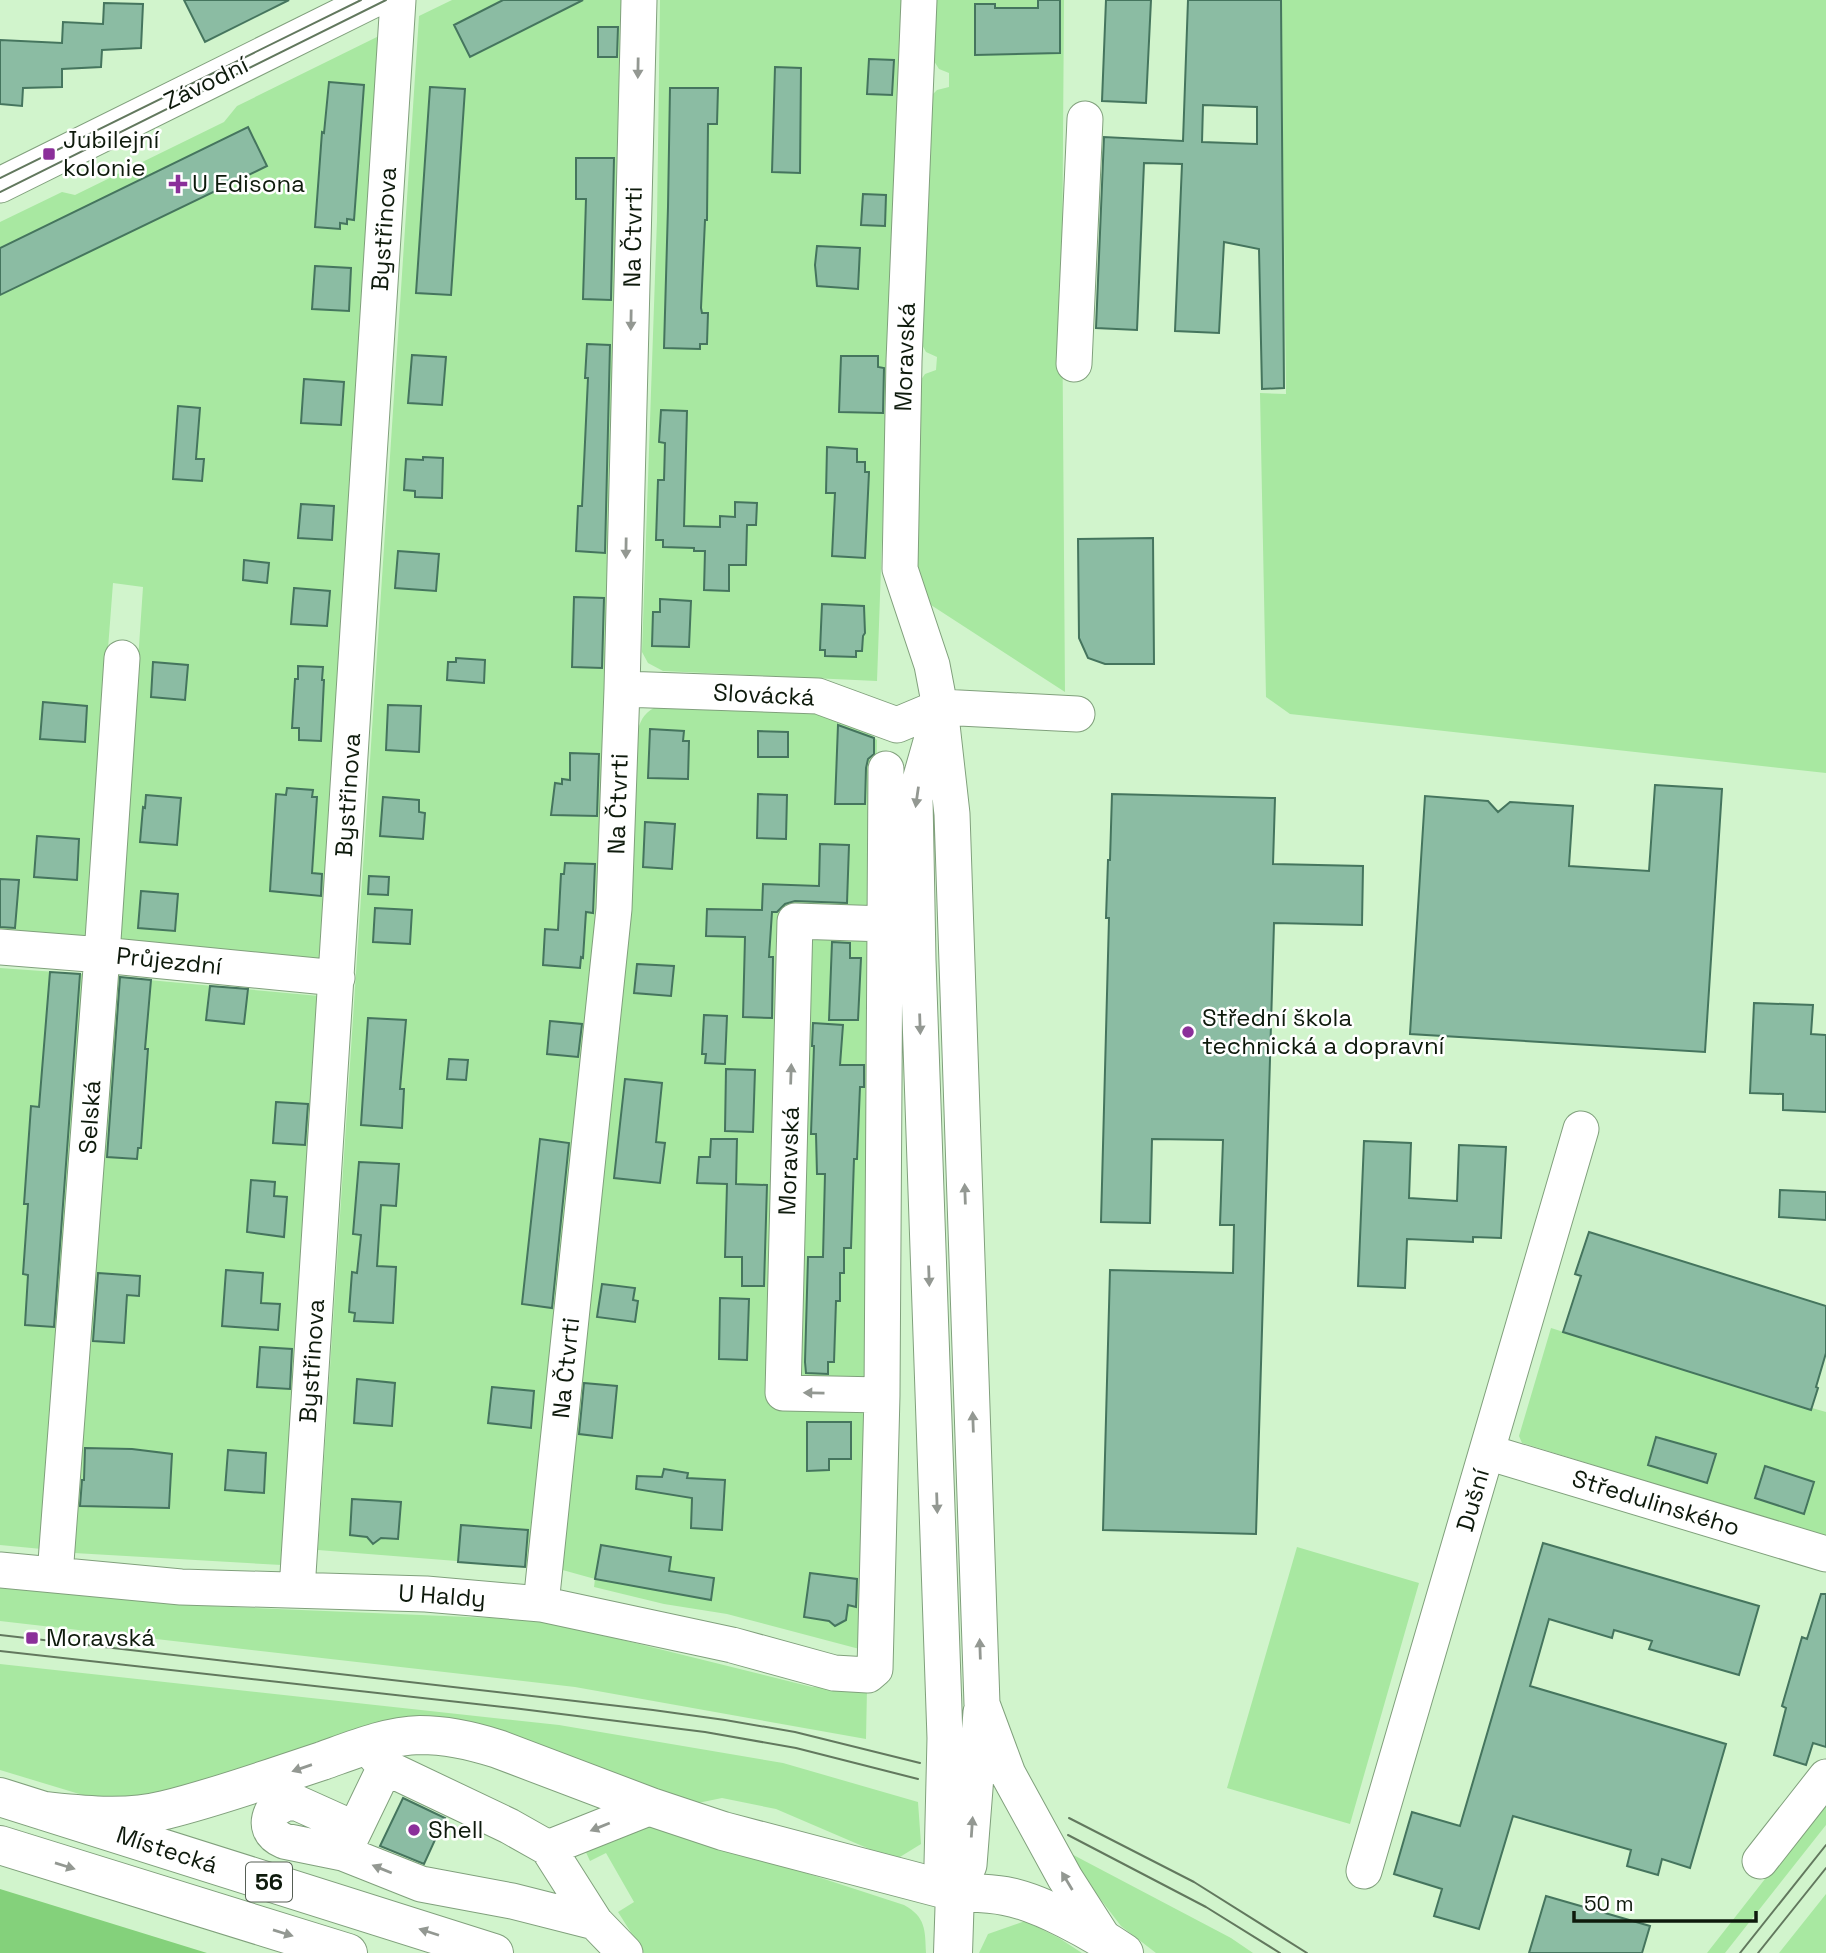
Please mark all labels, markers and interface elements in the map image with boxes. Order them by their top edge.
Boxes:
street label: Závodní [158,49,253,116]
one-way arrow [632,57,643,79]
place label: Jubilejní kolonie [63,124,159,183]
marker: Jubilejní kolonie [41,146,57,162]
street label: Bystřinova [364,166,403,292]
place label: U Edisona [192,168,305,199]
marker: U Edisona [170,176,186,192]
street label: Na Čtvrti [616,186,649,288]
street label: Moravská [887,302,922,412]
one-way arrow [626,309,637,331]
one-way arrow [620,537,631,559]
street label: Slovácká [712,676,816,713]
street label: Bystřinova [328,732,367,858]
street label: Na Čtvrti [600,753,635,855]
one-way arrow [911,786,922,808]
street label: Průjezdní [115,940,223,981]
place label: Střední škola technická a dopravní [1202,1002,1445,1061]
one-way arrow [914,1013,925,1035]
marker: Střední škola technická a dopravní [1180,1024,1196,1040]
one-way arrow [786,1063,797,1085]
street label: Selská [71,1079,108,1155]
street label: Moravská [771,1106,806,1216]
one-way arrow [959,1183,971,1205]
one-way arrow [923,1265,934,1287]
street label: Bystřinova [292,1298,331,1424]
street label: Na Čtvrti [545,1316,586,1420]
one-way arrow [803,1388,825,1399]
one-way arrow [967,1411,978,1433]
street label: Středulinského [1568,1462,1744,1543]
street label: Dušní [1449,1465,1496,1535]
one-way arrow [931,1492,943,1514]
street label: U Haldy [397,1577,487,1614]
place label: Moravská [46,1622,155,1653]
marker: Moravská [24,1630,40,1646]
one-way arrow [974,1638,986,1660]
one-way arrow [292,1763,313,1774]
place label: Shell [428,1814,483,1845]
one-way arrow [966,1816,977,1838]
street label: Místecká [113,1819,222,1880]
marker: Shell [406,1822,422,1838]
one-way arrow [589,1822,610,1833]
one-way arrow [55,1861,76,1871]
road number: 56 [246,1862,292,1901]
one-way arrow [371,1863,392,1874]
one-way arrow [1061,1871,1074,1891]
scale bar [1574,1880,1756,1924]
text: 50 m [1584,1890,1634,1917]
one-way arrow [419,1927,440,1937]
one-way arrow [272,1928,293,1938]

